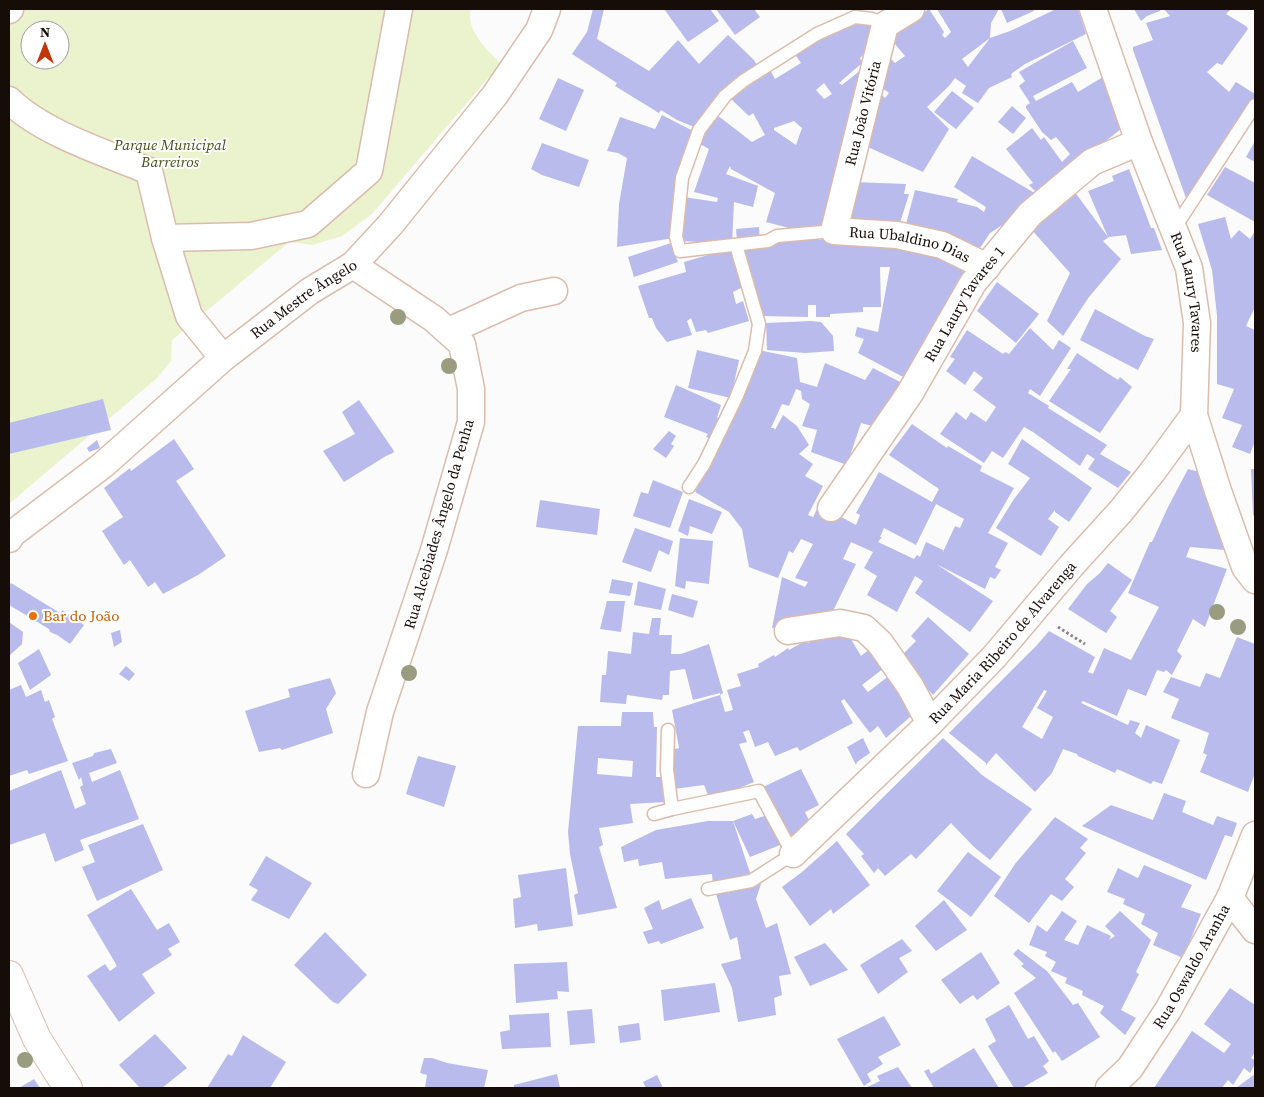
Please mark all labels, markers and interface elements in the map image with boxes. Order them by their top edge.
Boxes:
north arrow [20,20,70,70]
text: N [40,22,50,42]
street label: Rua João Vitória [839,58,886,168]
park label: Parque Municipal Barreiros [113,134,227,172]
street label: Rua Ubaldino Dias [848,221,974,267]
street label: Rua Laury Tavares [1166,229,1208,353]
street label: Rua Laury Tavares 1 [919,241,1009,366]
street label: Rua Mestre Ângelo [246,254,361,343]
street label: Rua Alcebiades Ângelo da Penha [398,416,479,631]
street label: Rua Maria Ribeiro de Alvarenga [924,556,1081,728]
place label: Bar do João [43,605,120,626]
marker: Bar do João [27,610,39,622]
street label: Rua Oswaldo Aranha [1148,900,1235,1032]

